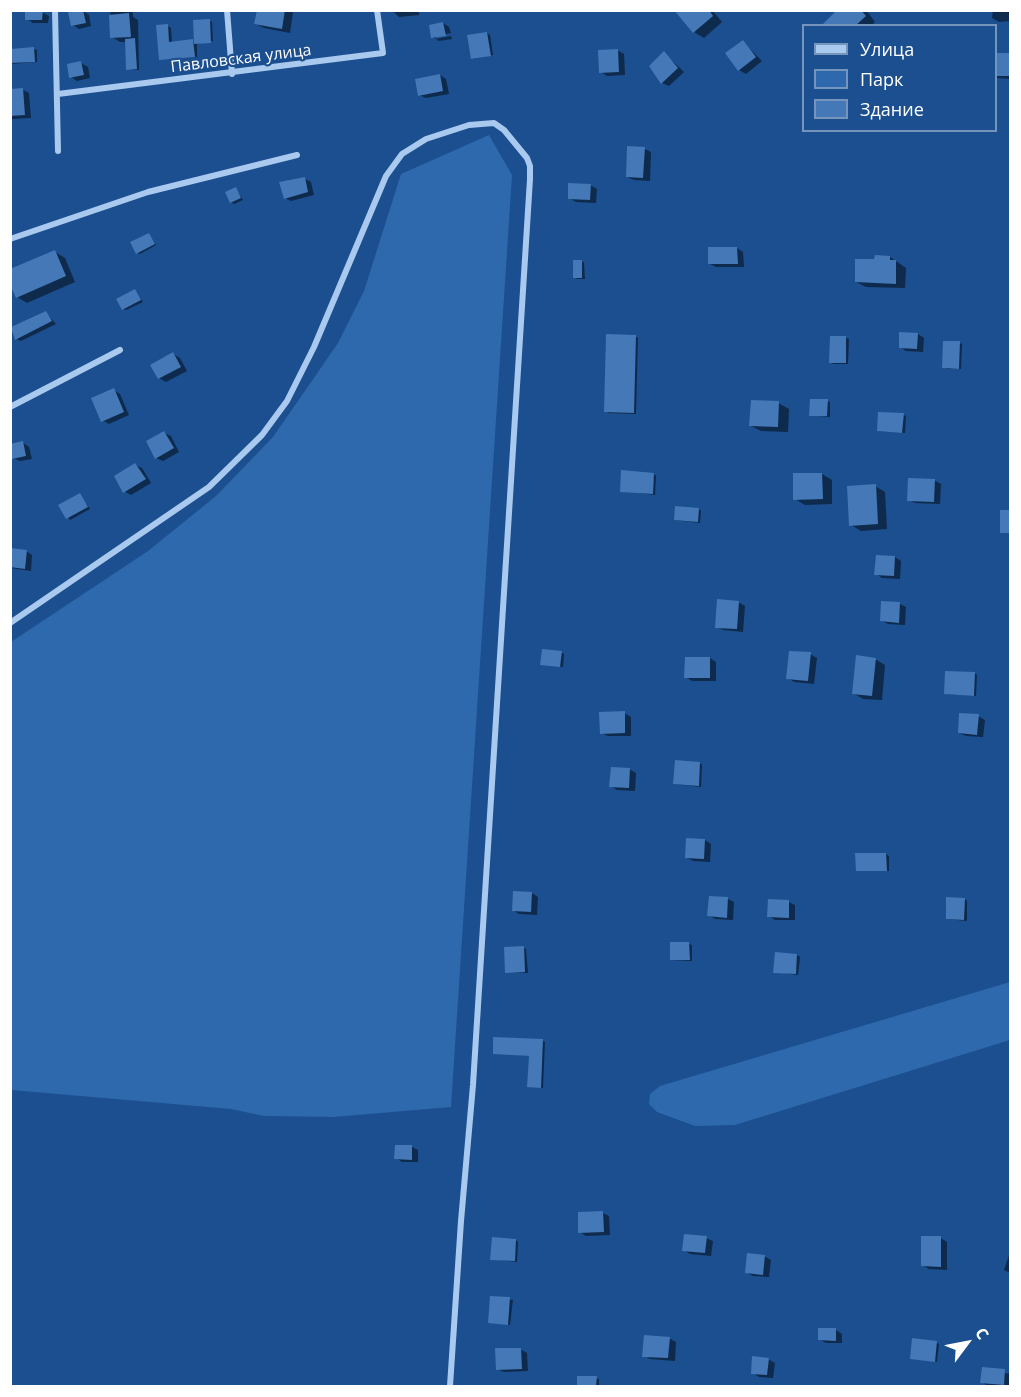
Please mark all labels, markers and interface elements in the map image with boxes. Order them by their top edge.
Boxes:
legend [802,24,997,132]
text: Улица [860,37,914,61]
street label: Павловская улица [169,41,313,77]
text: Парк [860,67,903,91]
text: Здание [860,97,924,121]
north arrow [937,1313,997,1373]
text: С [970,1323,994,1344]

